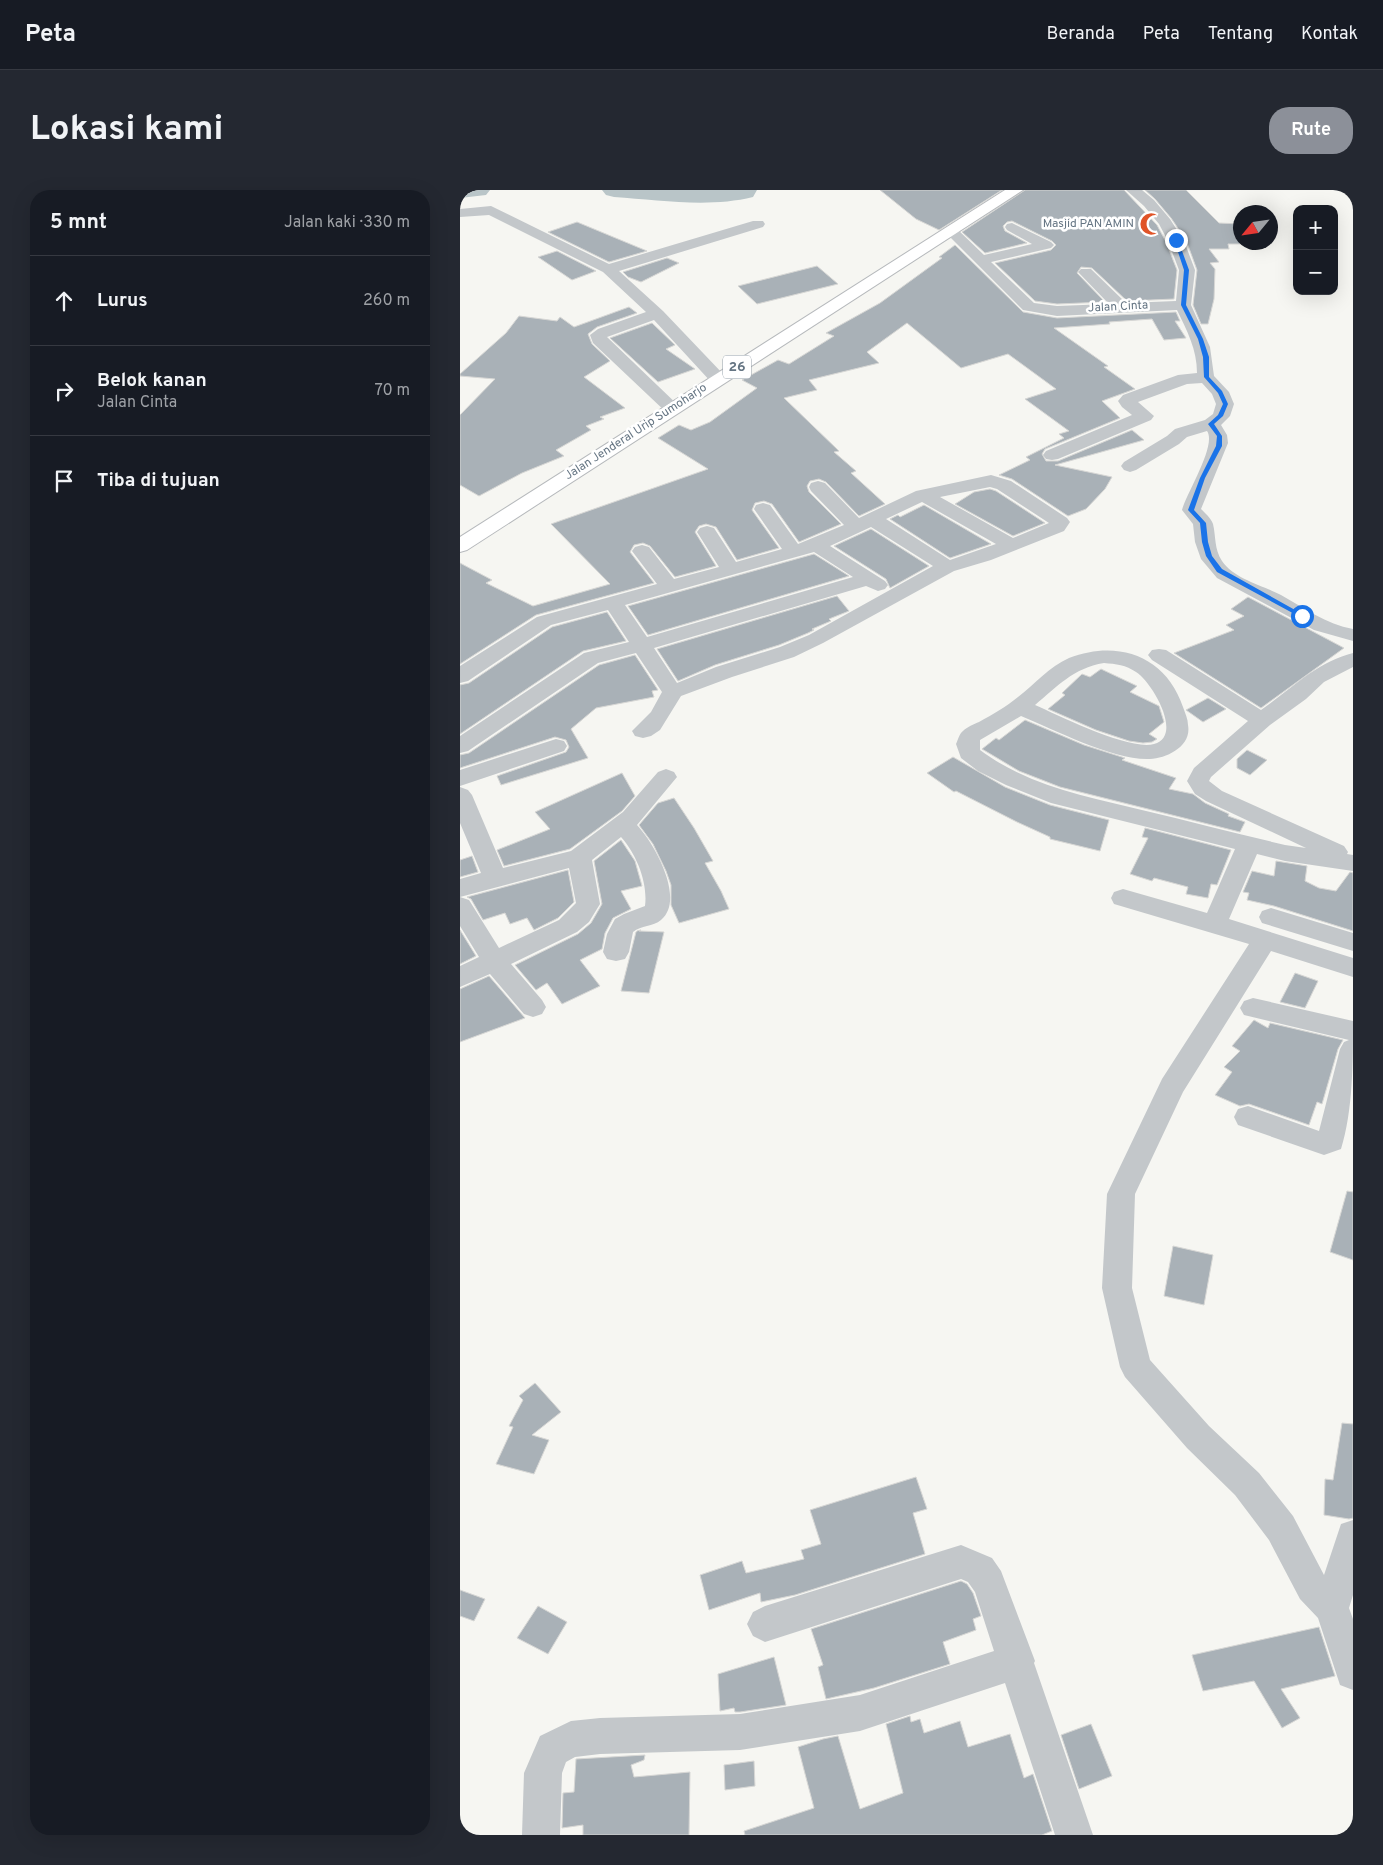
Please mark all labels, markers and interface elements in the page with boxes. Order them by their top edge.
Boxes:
text: Peta [25,20,76,50]
text: Beranda [1046,23,1115,46]
text: Peta [1143,23,1180,46]
text: Tentang [1208,23,1273,46]
text: Kontak [1301,23,1358,46]
button: Rute [1269,107,1353,154]
text: Lokasi kami [30,108,223,152]
north arrow [1233,205,1278,250]
map controls [1293,205,1338,295]
button: + [1293,205,1338,250]
text: 5 mnt [50,209,107,236]
mosque icon: Masjid PAN AMIN [1138,211,1164,237]
text: Jalan kaki · 330 m [284,213,410,233]
place label: Masjid PAN AMIN [1043,216,1134,232]
route end [1165,229,1188,252]
button: − [1293,250,1338,295]
icon: ahead [50,287,78,315]
text: Lurus [97,289,148,313]
text: 260 m [363,291,410,311]
street label: Jalan Cinta [1088,297,1148,317]
road number: 26 [723,356,751,378]
text: Belok kanan [97,369,207,393]
icon: right [50,377,78,405]
street label: Jalan Jenderal Urip Sumoharjo [562,380,710,484]
text: 70 m [375,381,410,401]
text: Jalan Cinta [97,393,177,413]
icon: arrive [50,467,78,495]
text: Tiba di tujuan [97,469,220,493]
route start [1291,605,1314,628]

